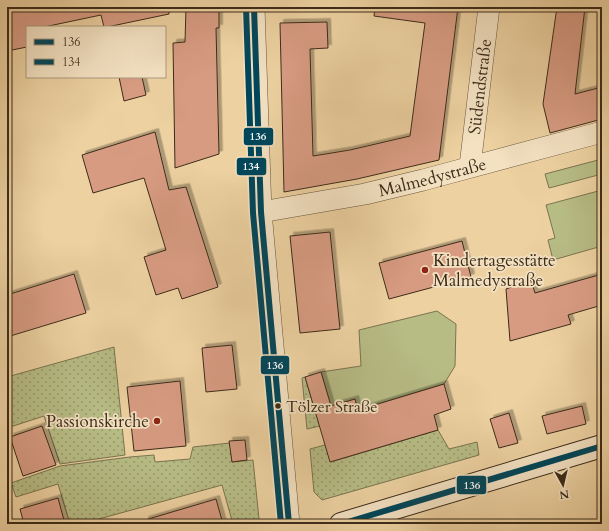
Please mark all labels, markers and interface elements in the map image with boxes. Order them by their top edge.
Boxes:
legend [26,26,166,78]
text: 136 [62,34,80,50]
street label: Südendstraße [463,38,497,136]
text: 134 [62,54,80,70]
line badge: 136 [243,127,274,146]
text: 136 [250,129,267,144]
street label: Malmedystraße [376,153,489,202]
line badge: 134 [236,157,267,176]
text: 134 [243,159,260,174]
place label: Kindertagesstätte Malmedystraße [433,249,556,292]
marker: Kindertagesstätte Malmedystraße [420,265,430,275]
line badge: 136 [260,355,290,375]
text: 136 [267,358,284,373]
place label: Tölzer Straße [286,396,378,418]
marker: Tölzer Straße [273,401,283,411]
place label: Passionskirche [46,410,149,433]
marker: Passionskirche [152,416,162,426]
north arrow [543,465,583,505]
line badge: 136 [456,475,487,495]
text: 136 [464,478,481,493]
text: N [558,486,570,503]

